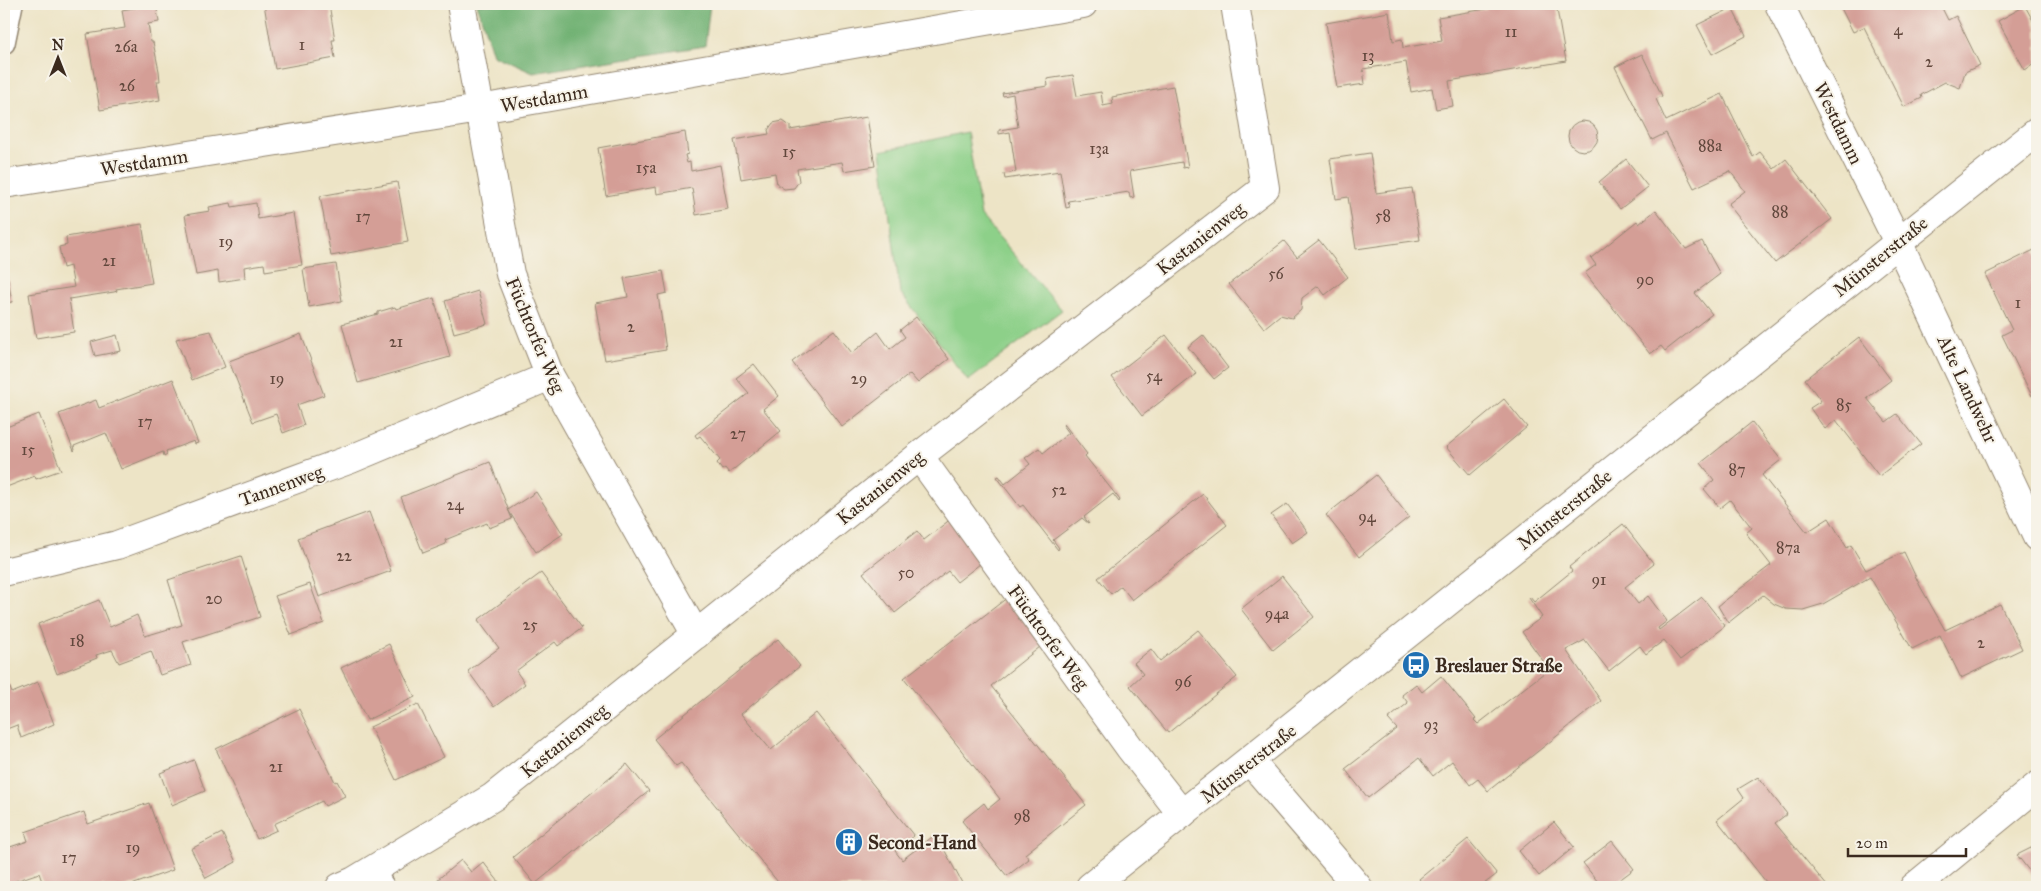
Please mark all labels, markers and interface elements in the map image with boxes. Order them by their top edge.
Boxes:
house number: 4 [1894,20,1904,39]
house number: 11 [1505,22,1517,41]
north arrow [32,32,82,82]
house number: 1 [299,35,305,54]
text: N [52,37,64,54]
house number: 26a [115,37,138,56]
house number: 13 [1362,46,1374,65]
house number: 2 [1925,52,1933,71]
house number: 26 [119,76,136,95]
street label: Westdamm [1809,78,1868,168]
street label: Westdamm [499,79,590,117]
house number: 88a [1698,136,1722,155]
house number: 13a [1089,139,1109,158]
house number: 15 [782,142,796,161]
street label: Westdamm [99,144,190,181]
house number: 15a [636,158,656,177]
street label: Kastanienweg [1152,197,1250,281]
house number: 88 [1771,202,1789,221]
house number: 58 [1375,206,1391,225]
house number: 17 [356,207,370,226]
street label: Münsterstraße [1828,211,1932,302]
house number: 19 [219,232,233,251]
house number: 21 [102,251,116,270]
house number: 56 [1268,264,1285,283]
house number: 90 [1636,270,1654,289]
street label: Füchtorfer Weg [500,274,570,397]
house number: 1 [2015,293,2021,312]
house number: 2 [627,317,635,336]
street label: Alte Landwehr [1932,331,2003,448]
house number: 21 [389,332,403,351]
house number: 54 [1146,366,1163,385]
house number: 19 [270,369,284,388]
house number: 29 [851,369,867,388]
house number: 85 [1836,395,1853,414]
house number: 17 [138,412,152,431]
house number: 27 [730,424,746,443]
house number: 15 [21,440,35,459]
street label: Kastanienweg [832,445,929,530]
street label: Tannenweg [236,460,327,512]
house number: 87 [1728,460,1746,479]
street label: Münsterstraße [1512,464,1616,555]
house number: 52 [1051,480,1067,499]
house number: 24 [447,495,464,514]
house number: 94 [1358,507,1377,526]
house number: 87a [1776,538,1800,557]
house number: 22 [336,546,352,565]
house number: 50 [898,563,914,582]
house number: 91 [1592,570,1606,589]
street label: Füchtorfer Weg [1002,580,1094,695]
house number: 20 [205,589,223,608]
house number: 94a [1265,604,1289,623]
house number: 25 [522,615,538,634]
house number: 18 [70,631,84,650]
house number: 2 [1977,633,1985,652]
bus stop icon: Breslauer Straße [1401,650,1431,680]
place label: Breslauer Straße [1435,654,1562,677]
house number: 96 [1175,672,1192,691]
street label: Kastanienweg [516,698,613,783]
house number: 93 [1424,715,1439,734]
street label: Münsterstraße [1196,719,1301,808]
house number: 21 [269,757,283,776]
house number: 98 [1013,806,1031,825]
scale bar [1848,826,1966,858]
building icon: Second-Hand [834,827,864,857]
place label: Second-Hand [868,831,977,854]
text: 20 m [1856,834,1888,852]
house number: 19 [126,838,140,857]
house number: 17 [62,848,76,867]

